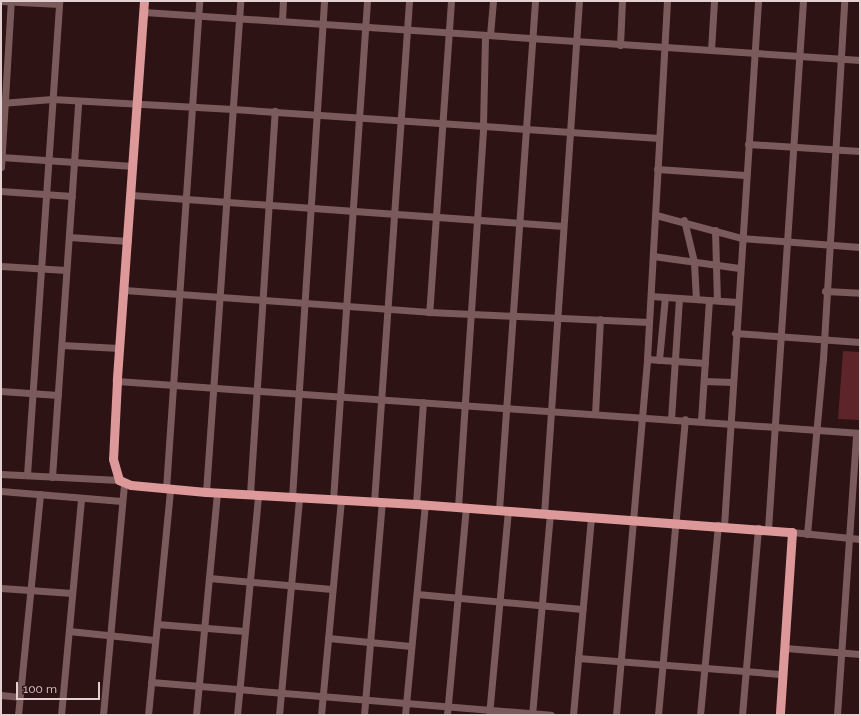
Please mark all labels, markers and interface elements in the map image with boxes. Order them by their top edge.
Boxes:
scale bar [18,674,102,700]
text: 100 m [23,682,57,696]

